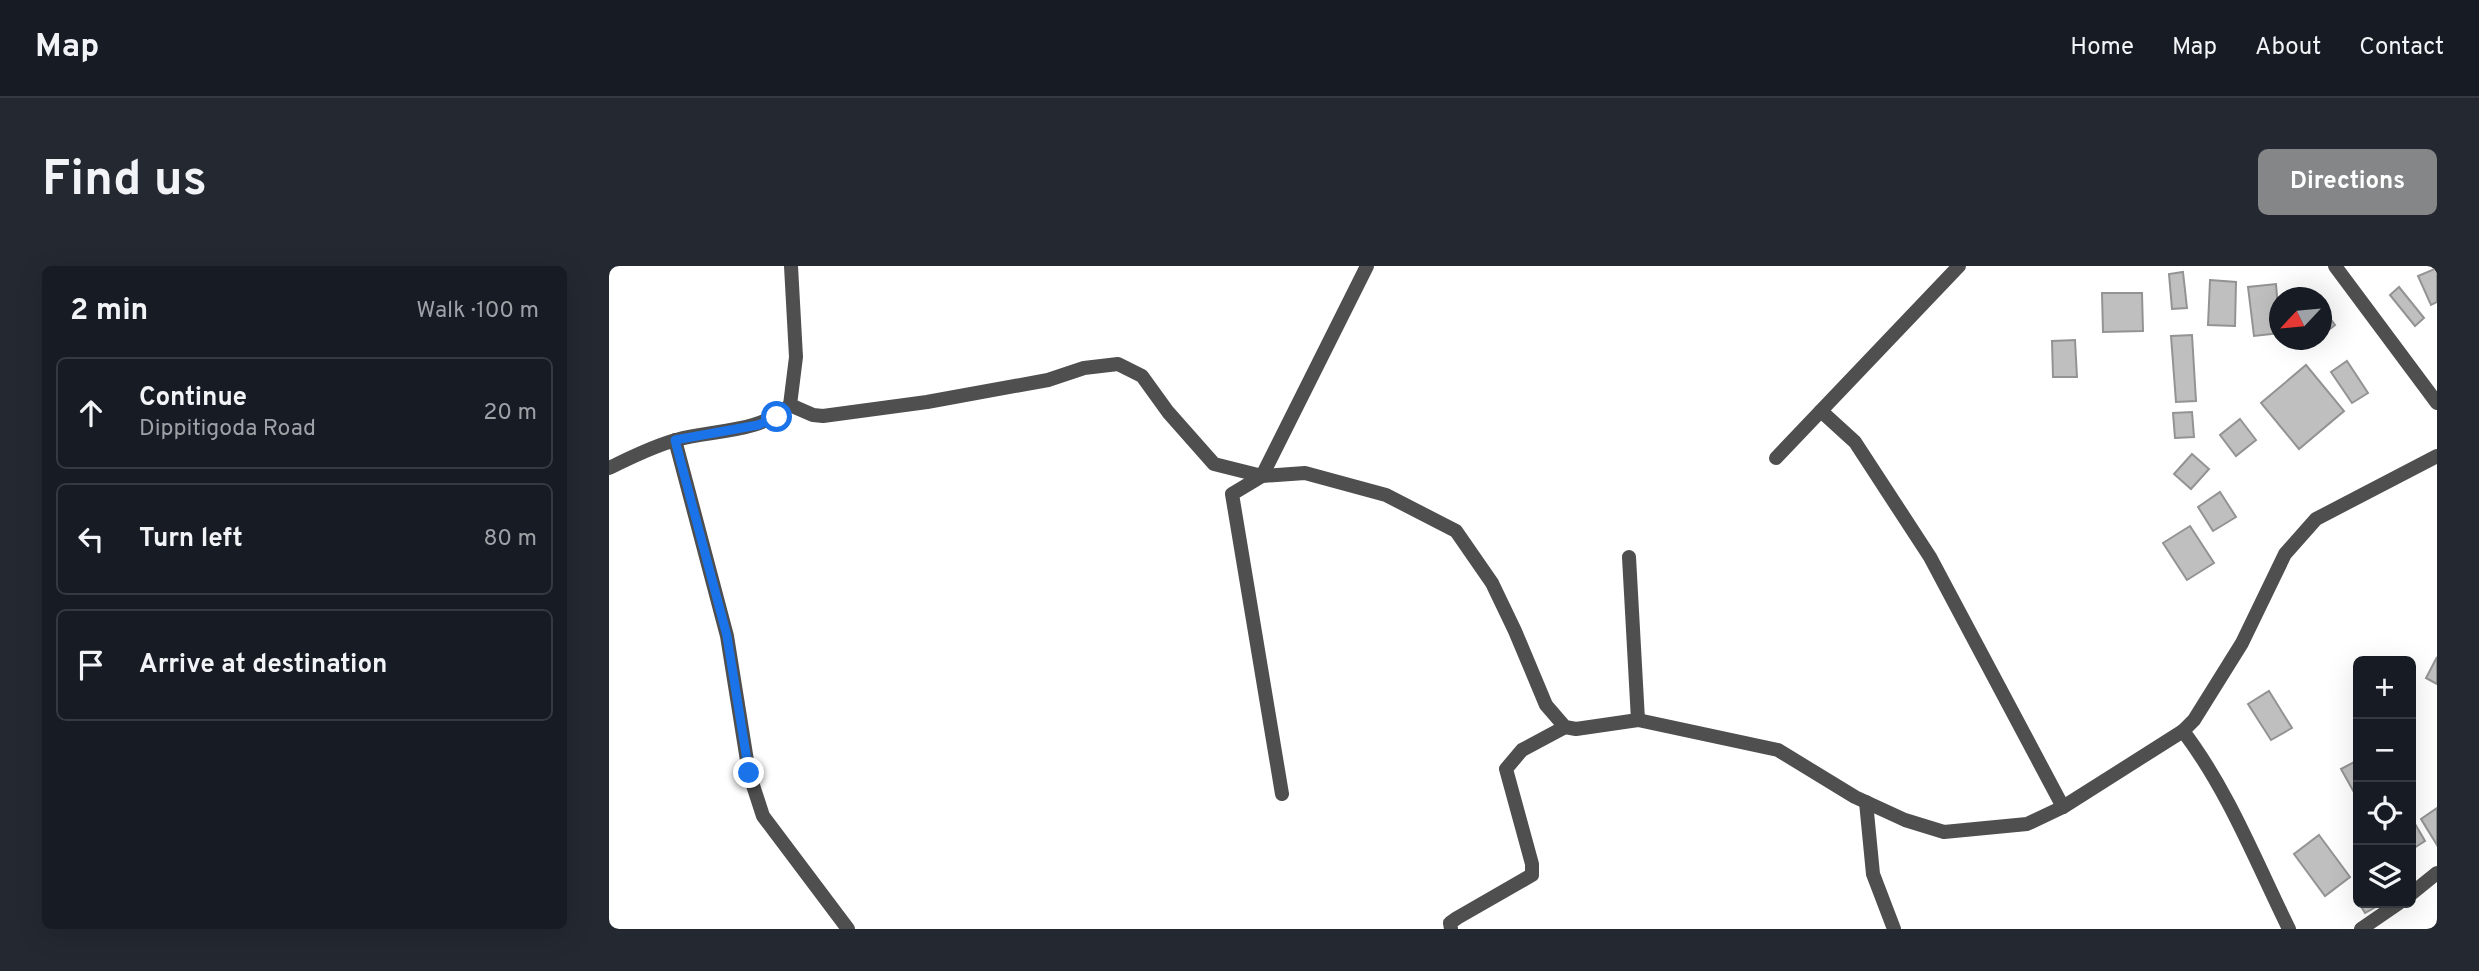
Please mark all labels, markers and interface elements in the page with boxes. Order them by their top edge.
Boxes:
text: Map [35,27,99,69]
text: Home [2070,33,2134,63]
text: Map [2172,33,2217,63]
text: About [2255,33,2321,63]
text: Contact [2359,33,2444,63]
button: Directions [2258,149,2437,215]
text: Find us [42,151,207,213]
north arrow [2269,287,2332,350]
text: 2 min [70,293,148,330]
text: Walk · 100 m [416,297,539,326]
text: Continue [139,382,247,415]
icon: ahead [72,394,110,432]
text: 20 m [483,399,537,428]
route start [761,401,792,432]
text: Dippitigoda Road [139,415,316,444]
icon: left [72,520,110,558]
text: Turn left [139,523,243,556]
text: 80 m [484,525,537,554]
icon: arrive [72,646,110,684]
text: Arrive at destination [139,649,387,682]
map controls [2353,656,2416,908]
button: + [2353,656,2416,719]
button: − [2353,719,2416,782]
route end [733,757,764,788]
button: locate [2353,782,2416,845]
button: layers [2353,845,2416,908]

